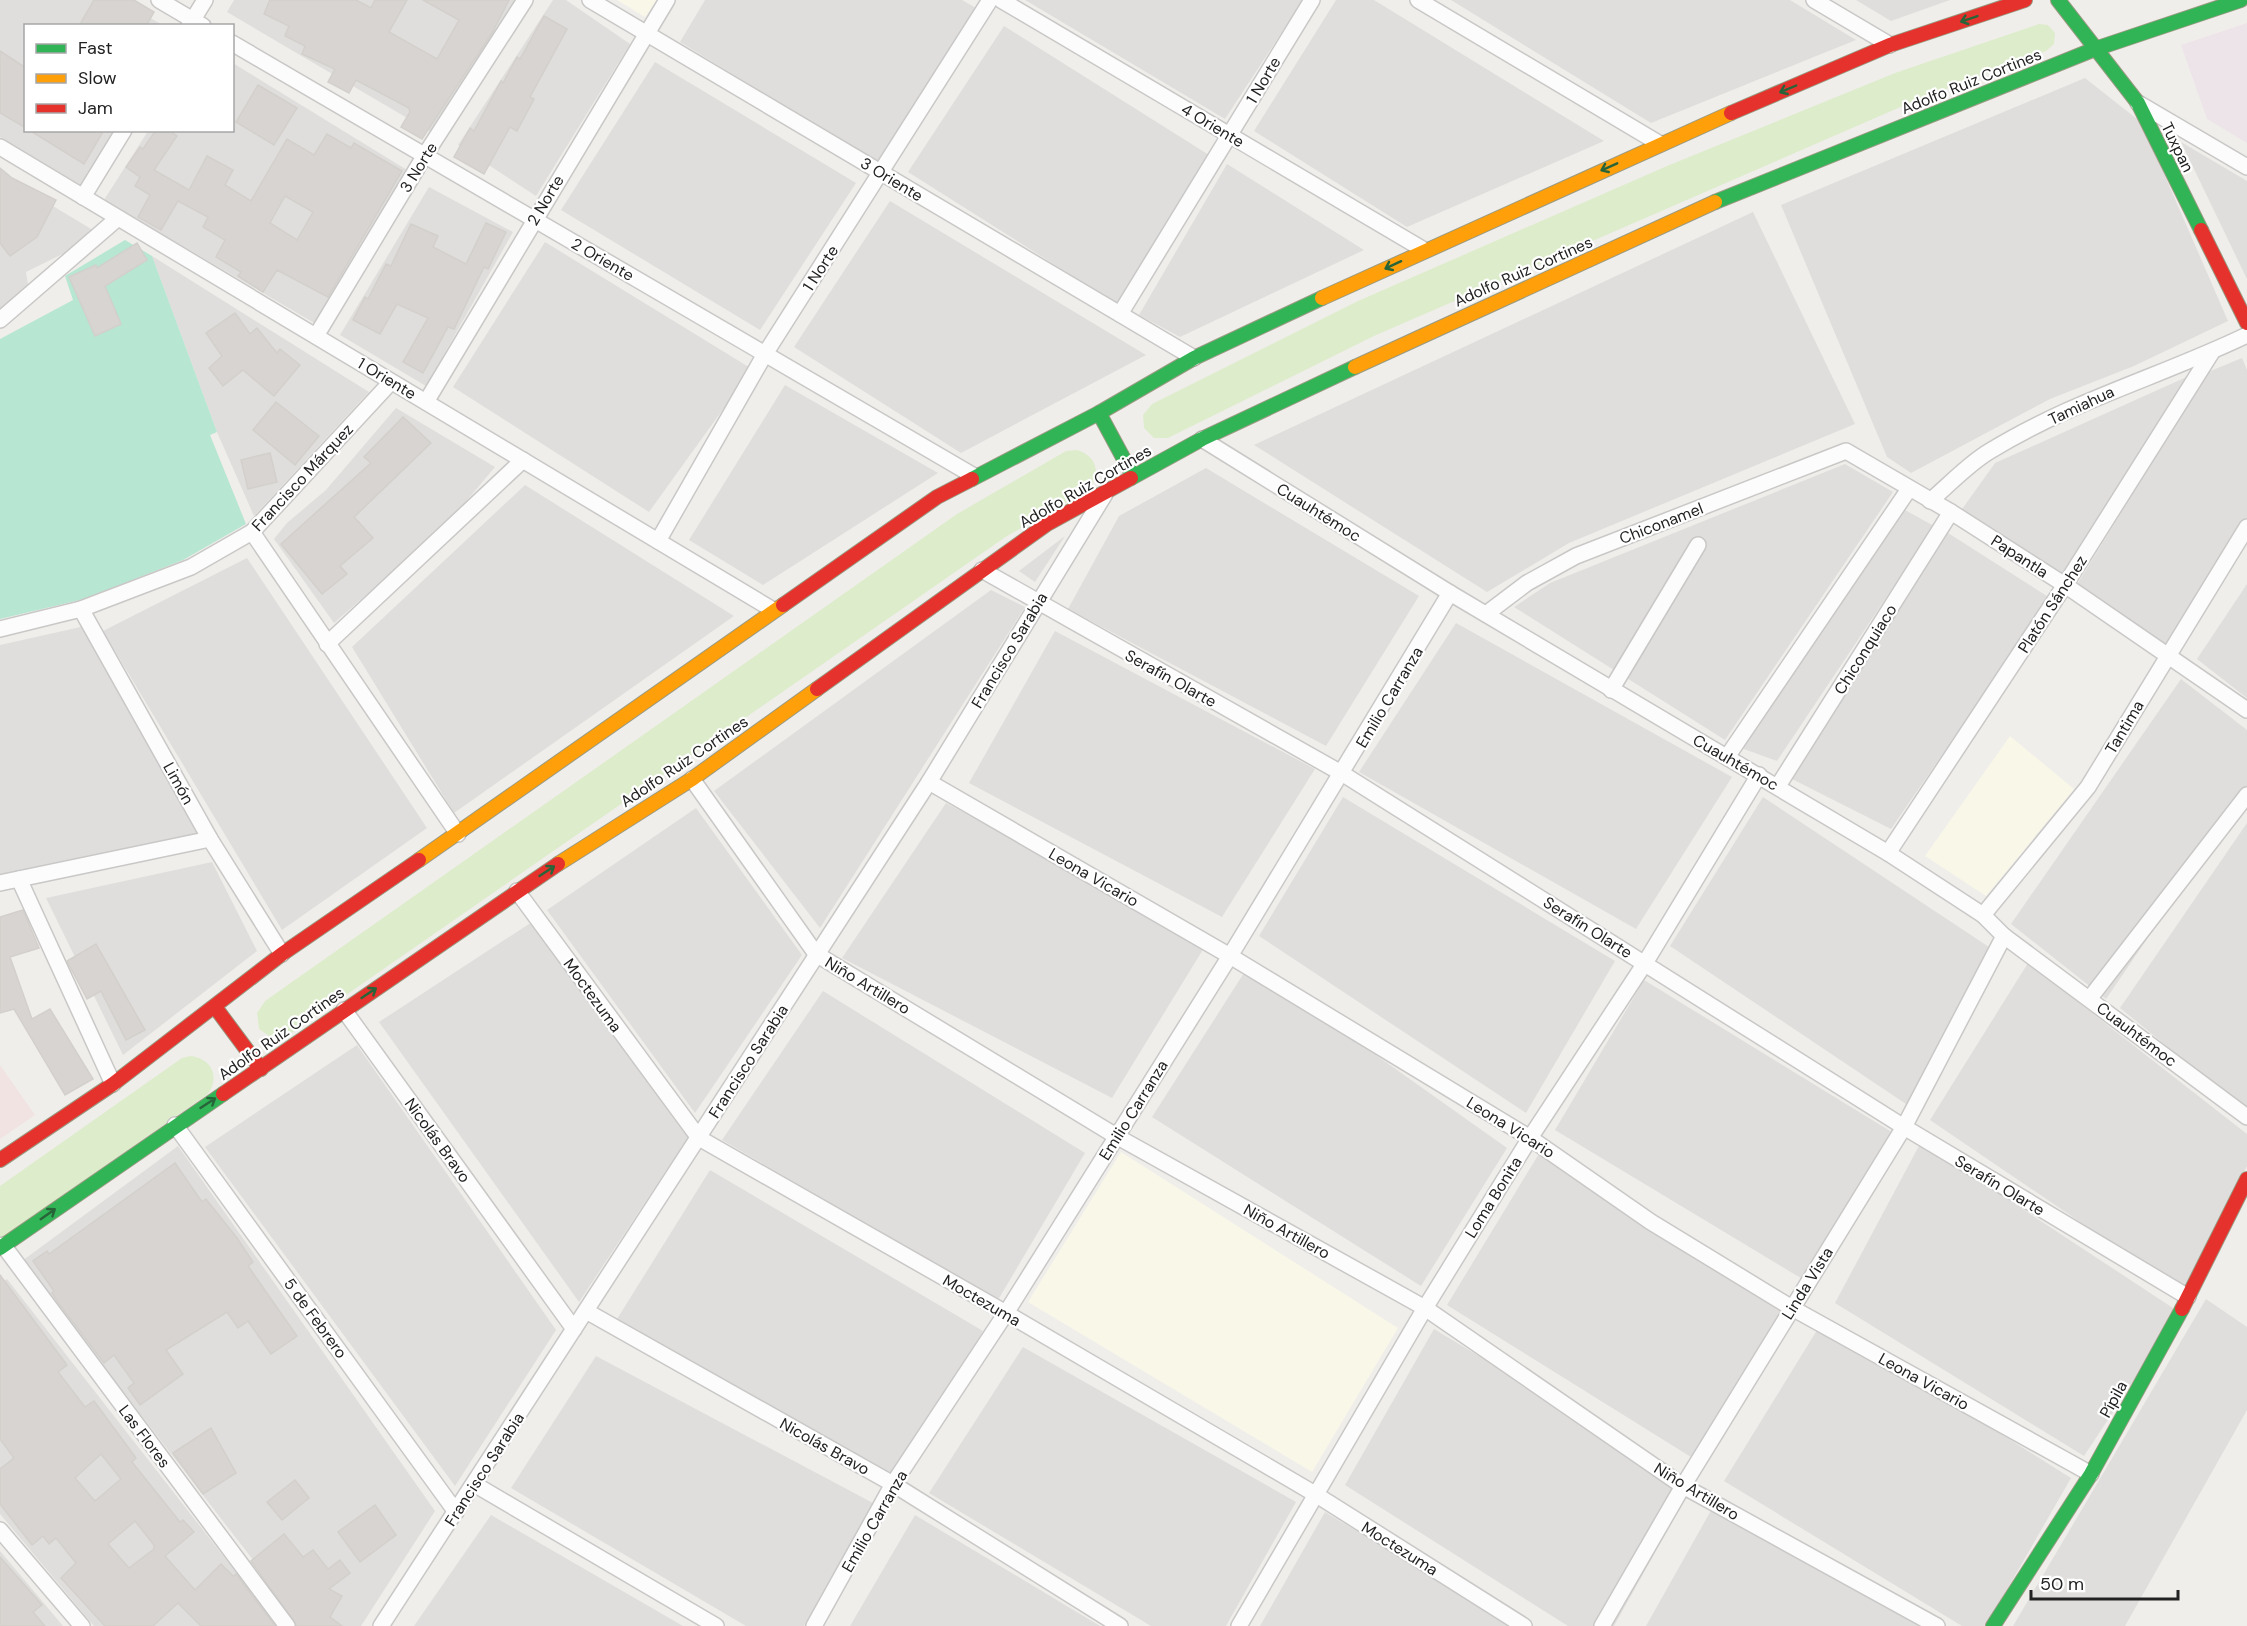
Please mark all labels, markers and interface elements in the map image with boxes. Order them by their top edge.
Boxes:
one-way arrow [1960,14,1979,25]
legend [24,24,234,132]
text: Fast [78,36,113,60]
street label: Adolfo Ruiz Cortines [1898,44,2044,119]
street label: 1 Norte [1241,53,1286,107]
text: Slow [78,66,117,90]
one-way arrow [1779,84,1797,95]
text: Jam [78,96,113,120]
street label: 4 Oriente [1178,99,1248,152]
street label: Tuxpan [2156,119,2199,176]
street label: 3 Norte [395,138,442,196]
street label: 3 Oriente [857,153,927,206]
one-way arrow [1600,162,1618,173]
street label: 2 Norte [522,171,569,229]
street label: Adolfo Ruiz Cortines [1451,231,1596,311]
street label: 2 Oriente [568,233,638,286]
street label: 1 Norte [798,241,843,295]
one-way arrow [1385,259,1403,271]
street label: 1 Oriente [354,353,420,404]
street label: Tamiahua [2045,381,2118,430]
street label: Francisco Márquez [247,419,358,536]
street label: Adolfo Ruiz Cortines [1015,440,1155,533]
street label: Cuauhtémoc [1273,478,1365,547]
street label: Chiconamel [1616,498,1706,549]
street label: Papantla [1987,530,2052,583]
street label: Platón Sánchez [2013,551,2092,657]
street label: Francisco Sarabia [967,589,1052,712]
street label: Chiconquiaco [1829,600,1902,698]
street label: Emilio Carranza [1351,643,1428,752]
street label: Serafín Olarte [1121,645,1220,712]
street label: Tantima [2100,697,2149,758]
street label: Adolfo Ruiz Cortines [616,711,752,812]
street label: Cuauhtémoc [1689,729,1782,795]
street label: Limón [158,758,199,808]
street label: Leona Vicario [1045,843,1143,912]
one-way arrow [539,865,556,878]
street label: Serafín Olarte [1539,892,1636,963]
street label: Niño Artillero [821,952,914,1019]
street label: Moctezuma [559,954,627,1036]
street label: Adolfo Ruiz Cortines [214,982,349,1085]
one-way arrow [360,987,376,999]
street label: Cuauhtémoc [2092,997,2181,1072]
street label: Francisco Sarabia [704,1000,793,1122]
street label: Emilio Carranza [1094,1056,1173,1164]
street label: Leona Vicario [1463,1092,1559,1163]
street label: Nicolás Bravo [400,1094,475,1187]
one-way arrow [200,1097,216,1109]
street label: Serafín Olarte [1951,1150,2049,1220]
street label: Loma Bonita [1460,1153,1527,1242]
street label: Niño Artillero [1240,1199,1334,1264]
one-way arrow [39,1208,56,1220]
street label: Linda Vista [1777,1243,1838,1323]
street label: Moctezuma [939,1270,1024,1331]
street label: 5 de Febrero [279,1274,352,1363]
street label: Leona Vicario [1875,1348,1973,1415]
street label: Pípila [2095,1377,2132,1421]
street label: Las Flores [114,1401,175,1472]
street label: Francisco Sarabia [440,1408,529,1530]
street label: Nicolás Bravo [776,1413,873,1480]
street label: Niño Artillero [1650,1458,1743,1525]
street label: Emilio Carranza [837,1467,912,1576]
street label: Moctezuma [1358,1517,1442,1580]
scale bar [2031,1563,2178,1601]
text: 50 m [2040,1572,2084,1596]

